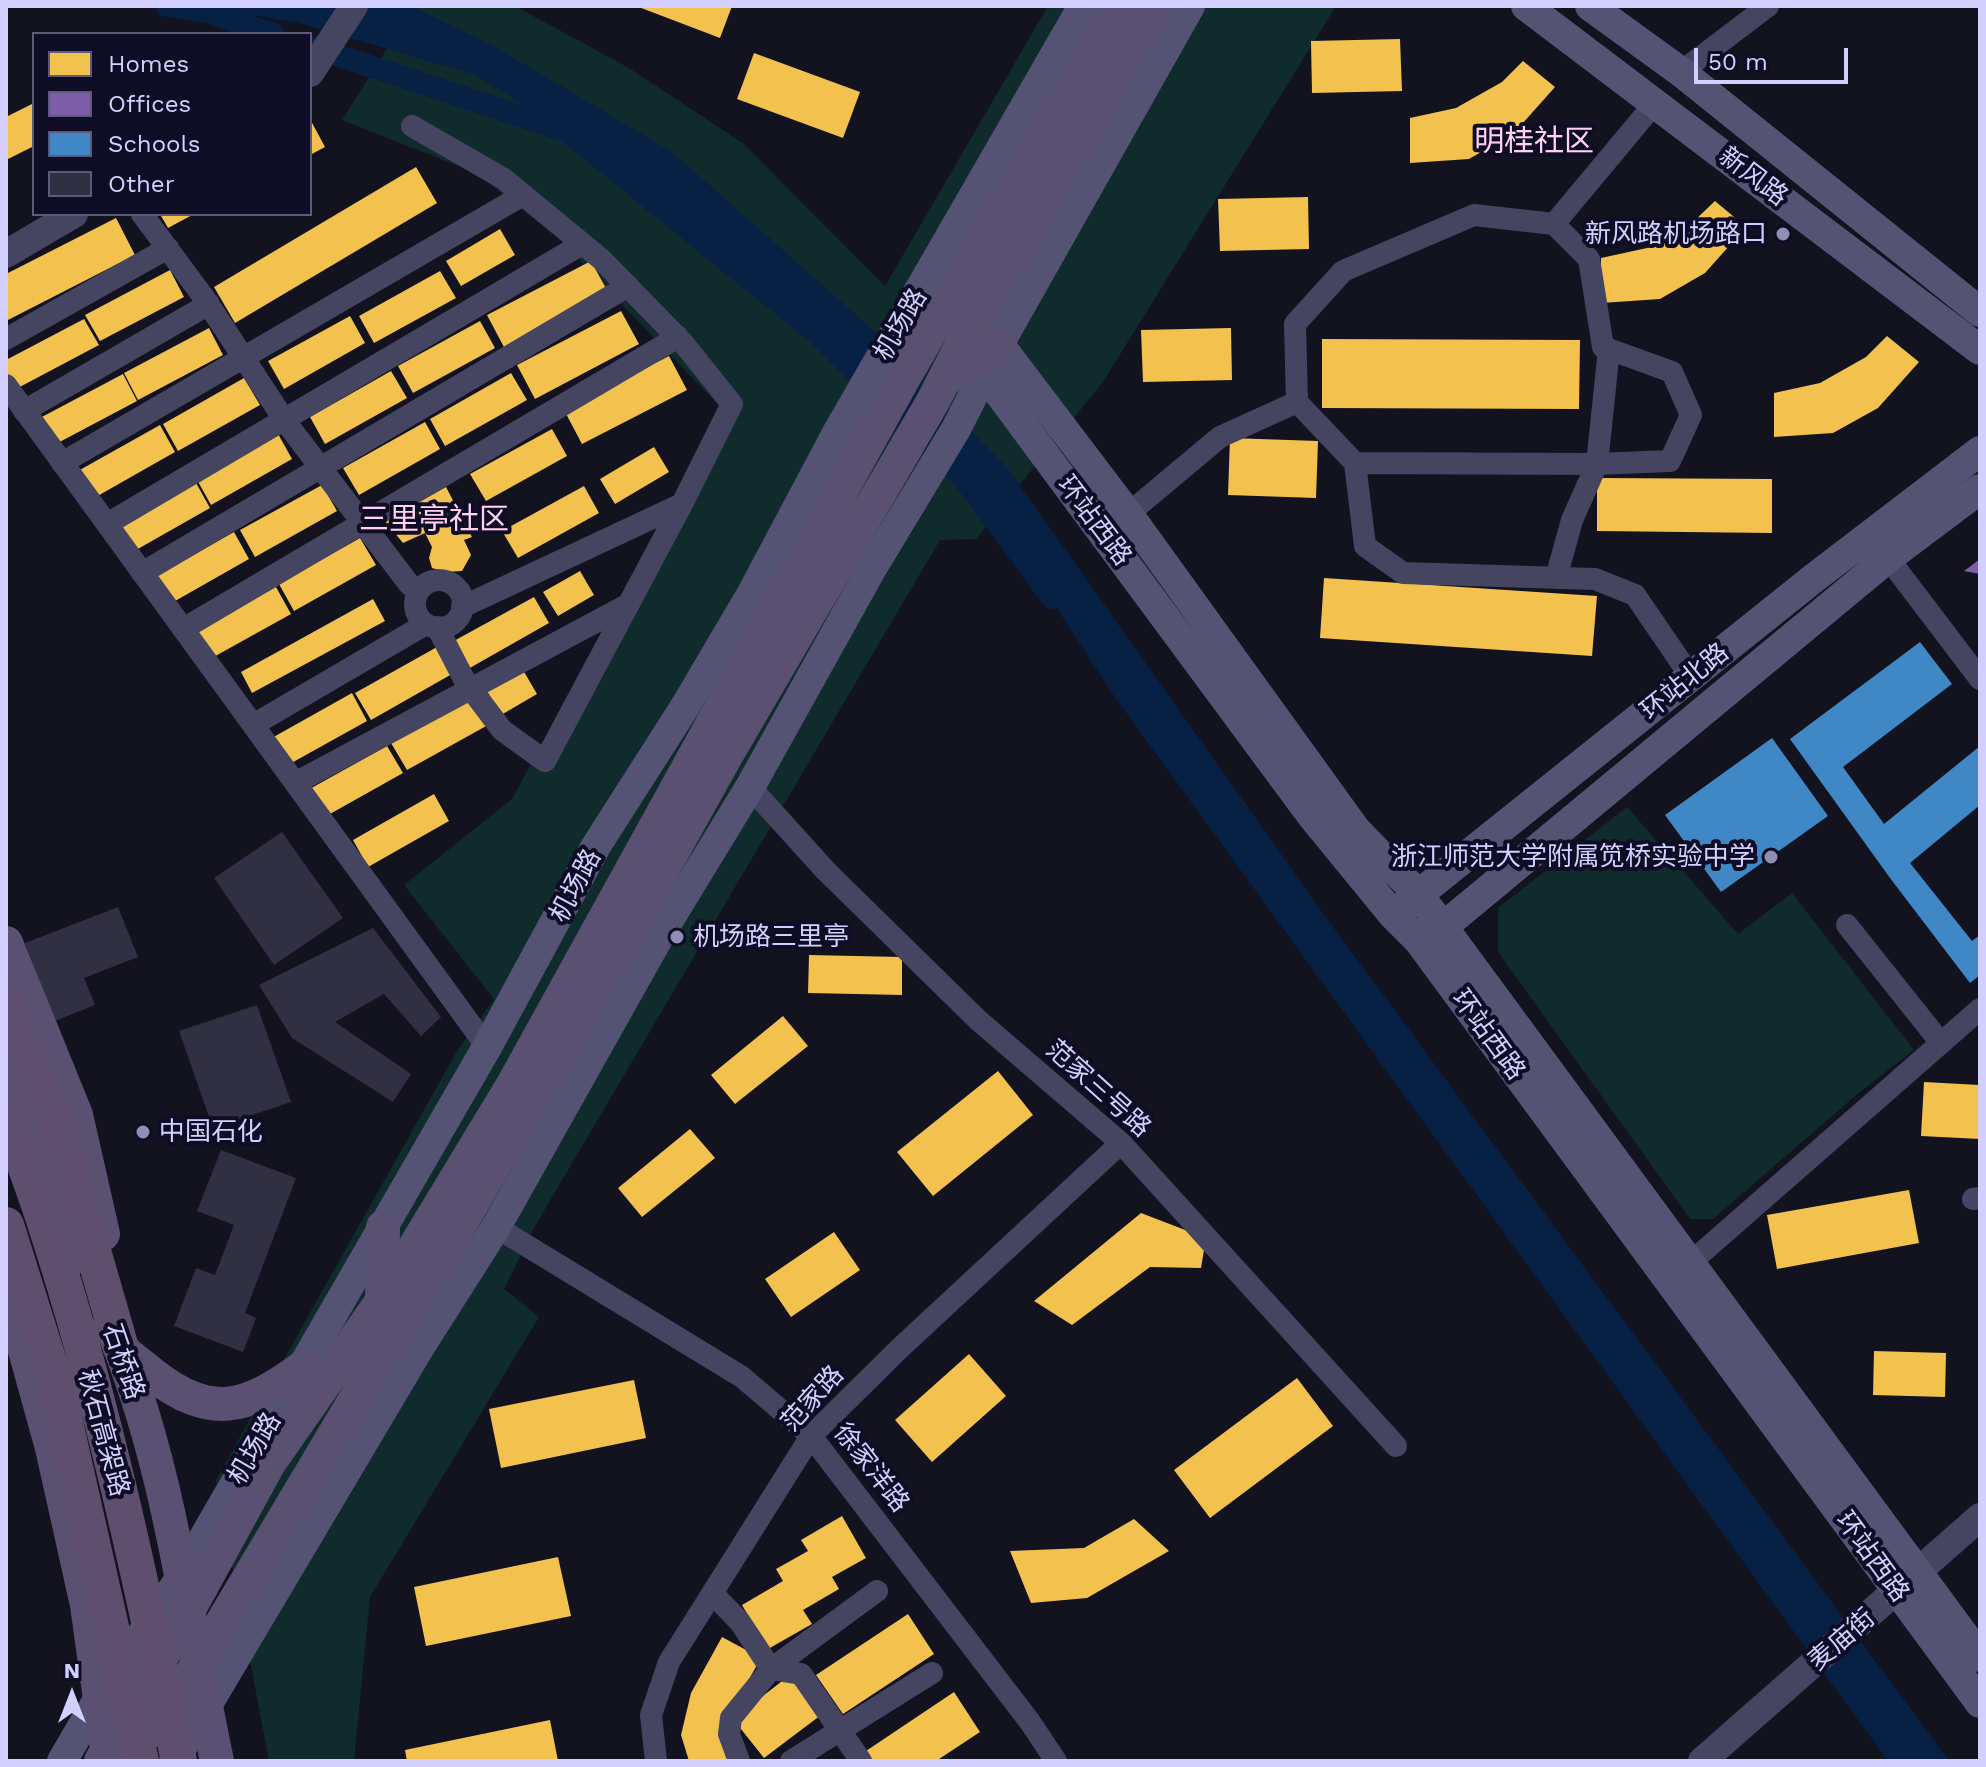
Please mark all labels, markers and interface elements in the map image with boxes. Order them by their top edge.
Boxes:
legend [32,32,312,216]
scale bar [1698,32,1852,82]
text: 50 m [1708,48,1768,76]
text: Homes [108,50,189,78]
text: Offices [108,90,191,118]
district label: 明桂社区 [1474,124,1594,160]
text: Schools [108,130,200,158]
street label: 新风路 [1712,141,1794,213]
text: Other [108,170,175,198]
place label: 新风路机场路口 [1585,218,1767,250]
marker: 新风路机场路口 [1774,225,1792,243]
street label: 机场路 [868,283,934,367]
street label: 环站西路 [1050,470,1138,572]
district label: 三里亭社区 [359,502,509,538]
street label: 环站北路 [1635,637,1735,727]
place label: 浙江师范大学附属笕桥实验中学 [1391,841,1755,873]
street label: 机场路 [544,844,608,928]
marker: 浙江师范大学附属笕桥实验中学 [1762,848,1780,866]
place label: 机场路三里亭 [693,921,849,953]
marker: 机场路三里亭 [668,928,686,946]
street label: 环站西路 [1445,984,1531,1086]
street label: 范家三号路 [1039,1034,1157,1144]
place label: 中国石化 [159,1116,263,1148]
marker: 中国石化 [134,1123,152,1141]
street label: 石桥路 [96,1320,150,1404]
street label: 范家路 [775,1360,851,1438]
street label: 秋石高架路 [71,1366,135,1500]
street label: 机场路 [222,1407,288,1491]
street label: 徐家洋路 [827,1417,915,1519]
street label: 环站西路 [1829,1506,1915,1608]
street label: 麦庙街 [1802,1603,1882,1677]
north arrow [32,1655,112,1735]
text: N [64,1658,80,1683]

